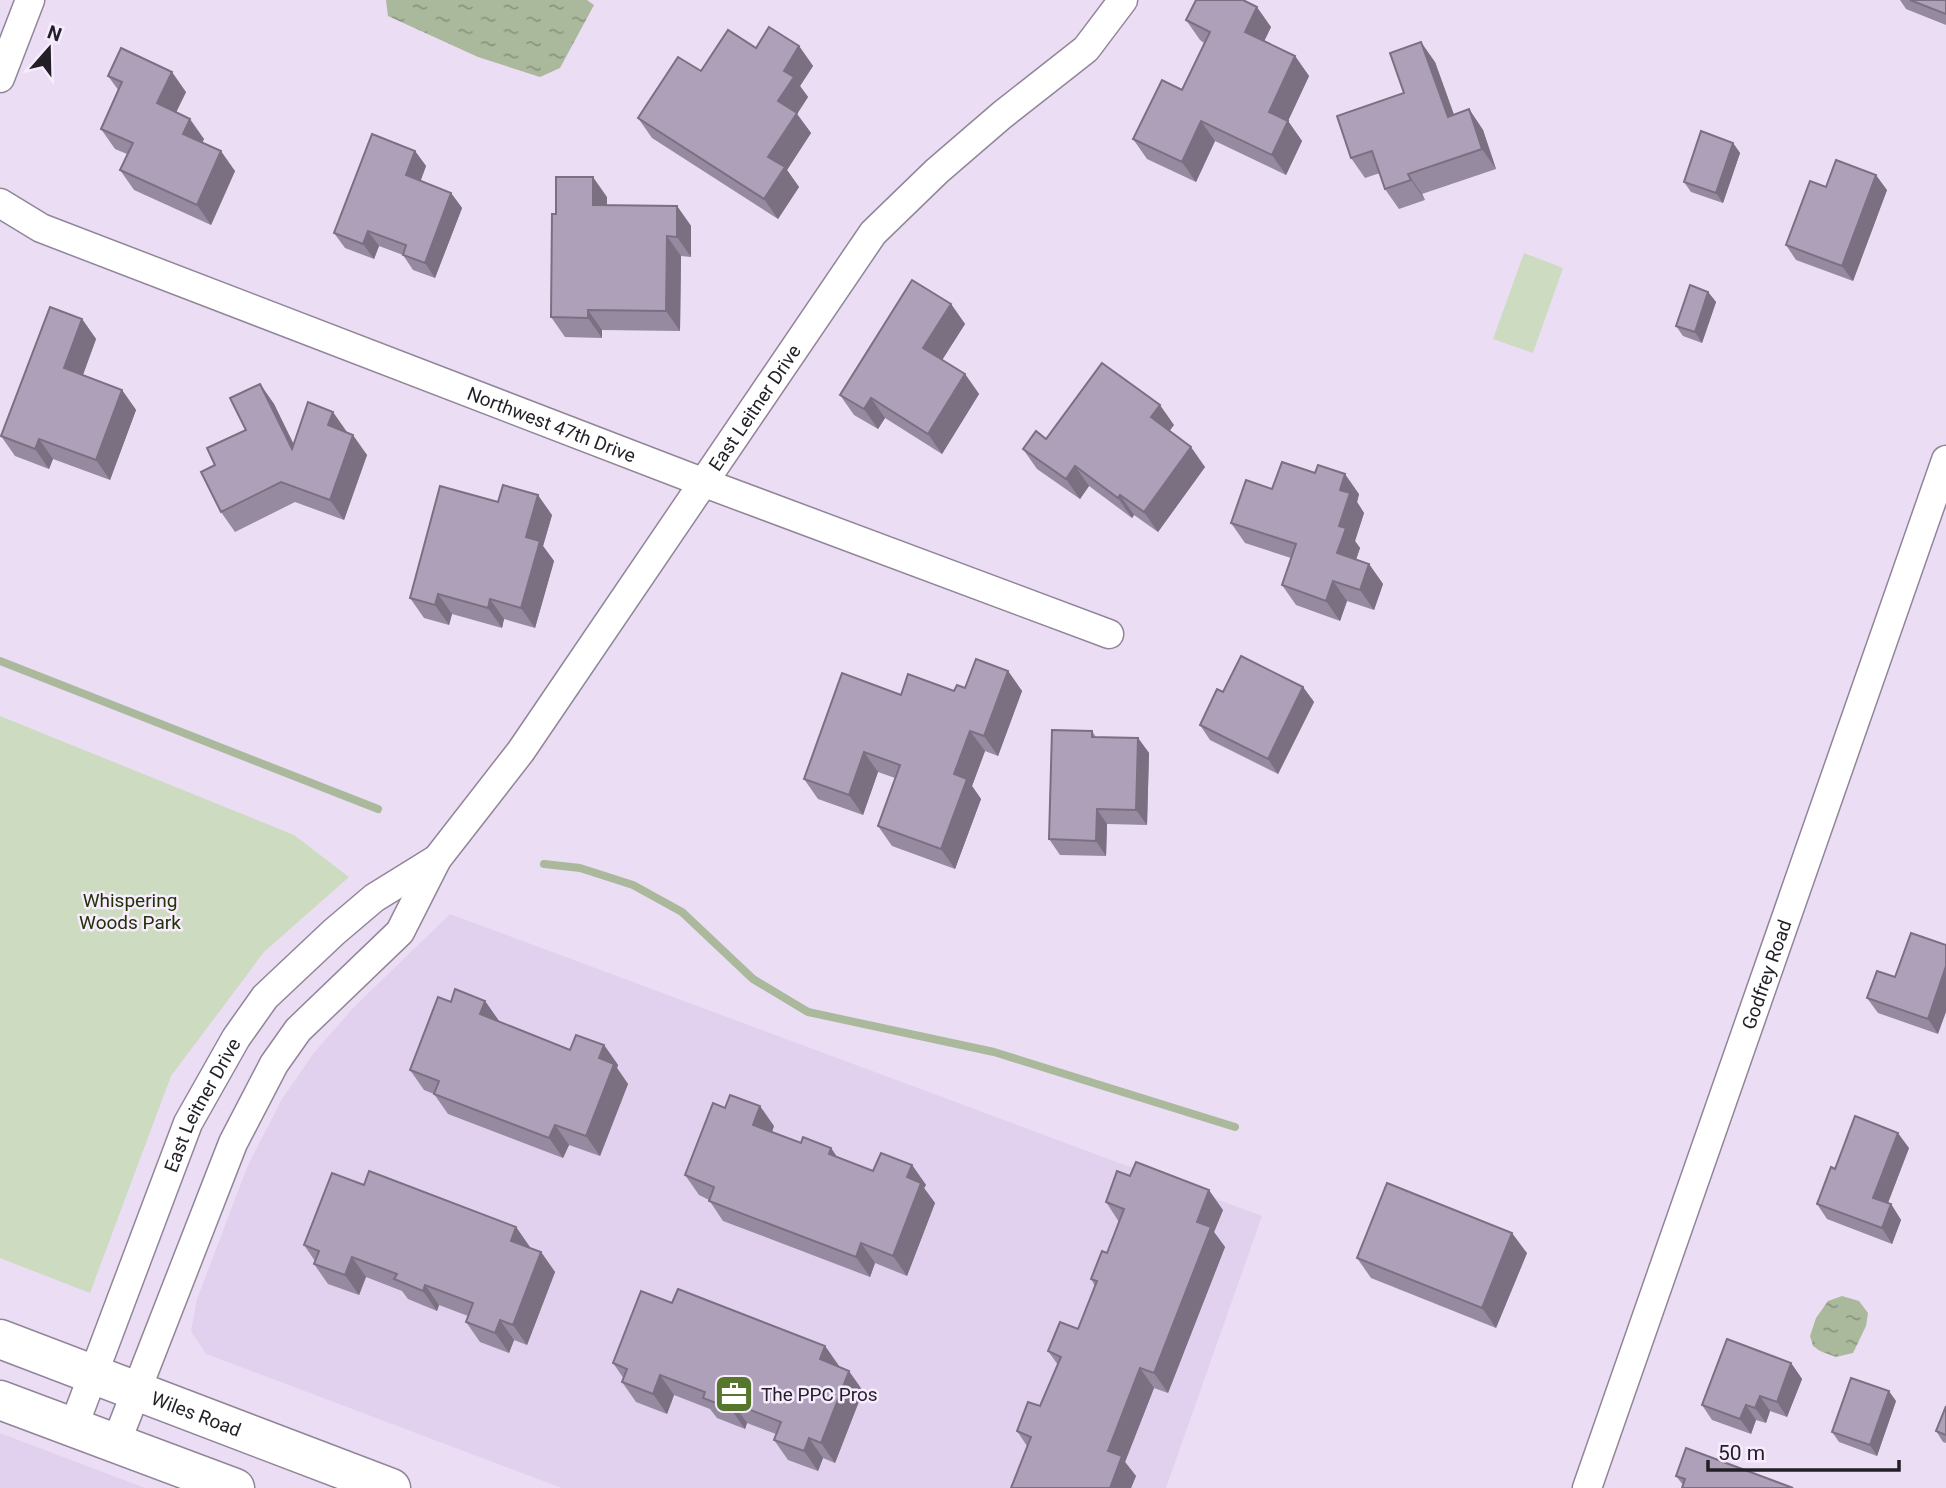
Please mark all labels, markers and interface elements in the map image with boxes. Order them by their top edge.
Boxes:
north arrow [14,14,84,84]
text: N [44,20,65,47]
street label: East Leitner Drive [703,340,805,475]
street label: Northwest 47th Drive [464,381,639,467]
park label: Whispering Woods Park [79,889,181,934]
street label: Godfrey Road [1737,916,1796,1032]
street label: East Leitner Drive [159,1034,245,1175]
office icon: The PPC Pros [713,1373,755,1415]
place label: The PPC Pros [761,1383,878,1406]
street label: Wiles Road [148,1386,244,1441]
scale bar [1708,1428,1899,1472]
text: 50 m [1718,1441,1765,1465]

